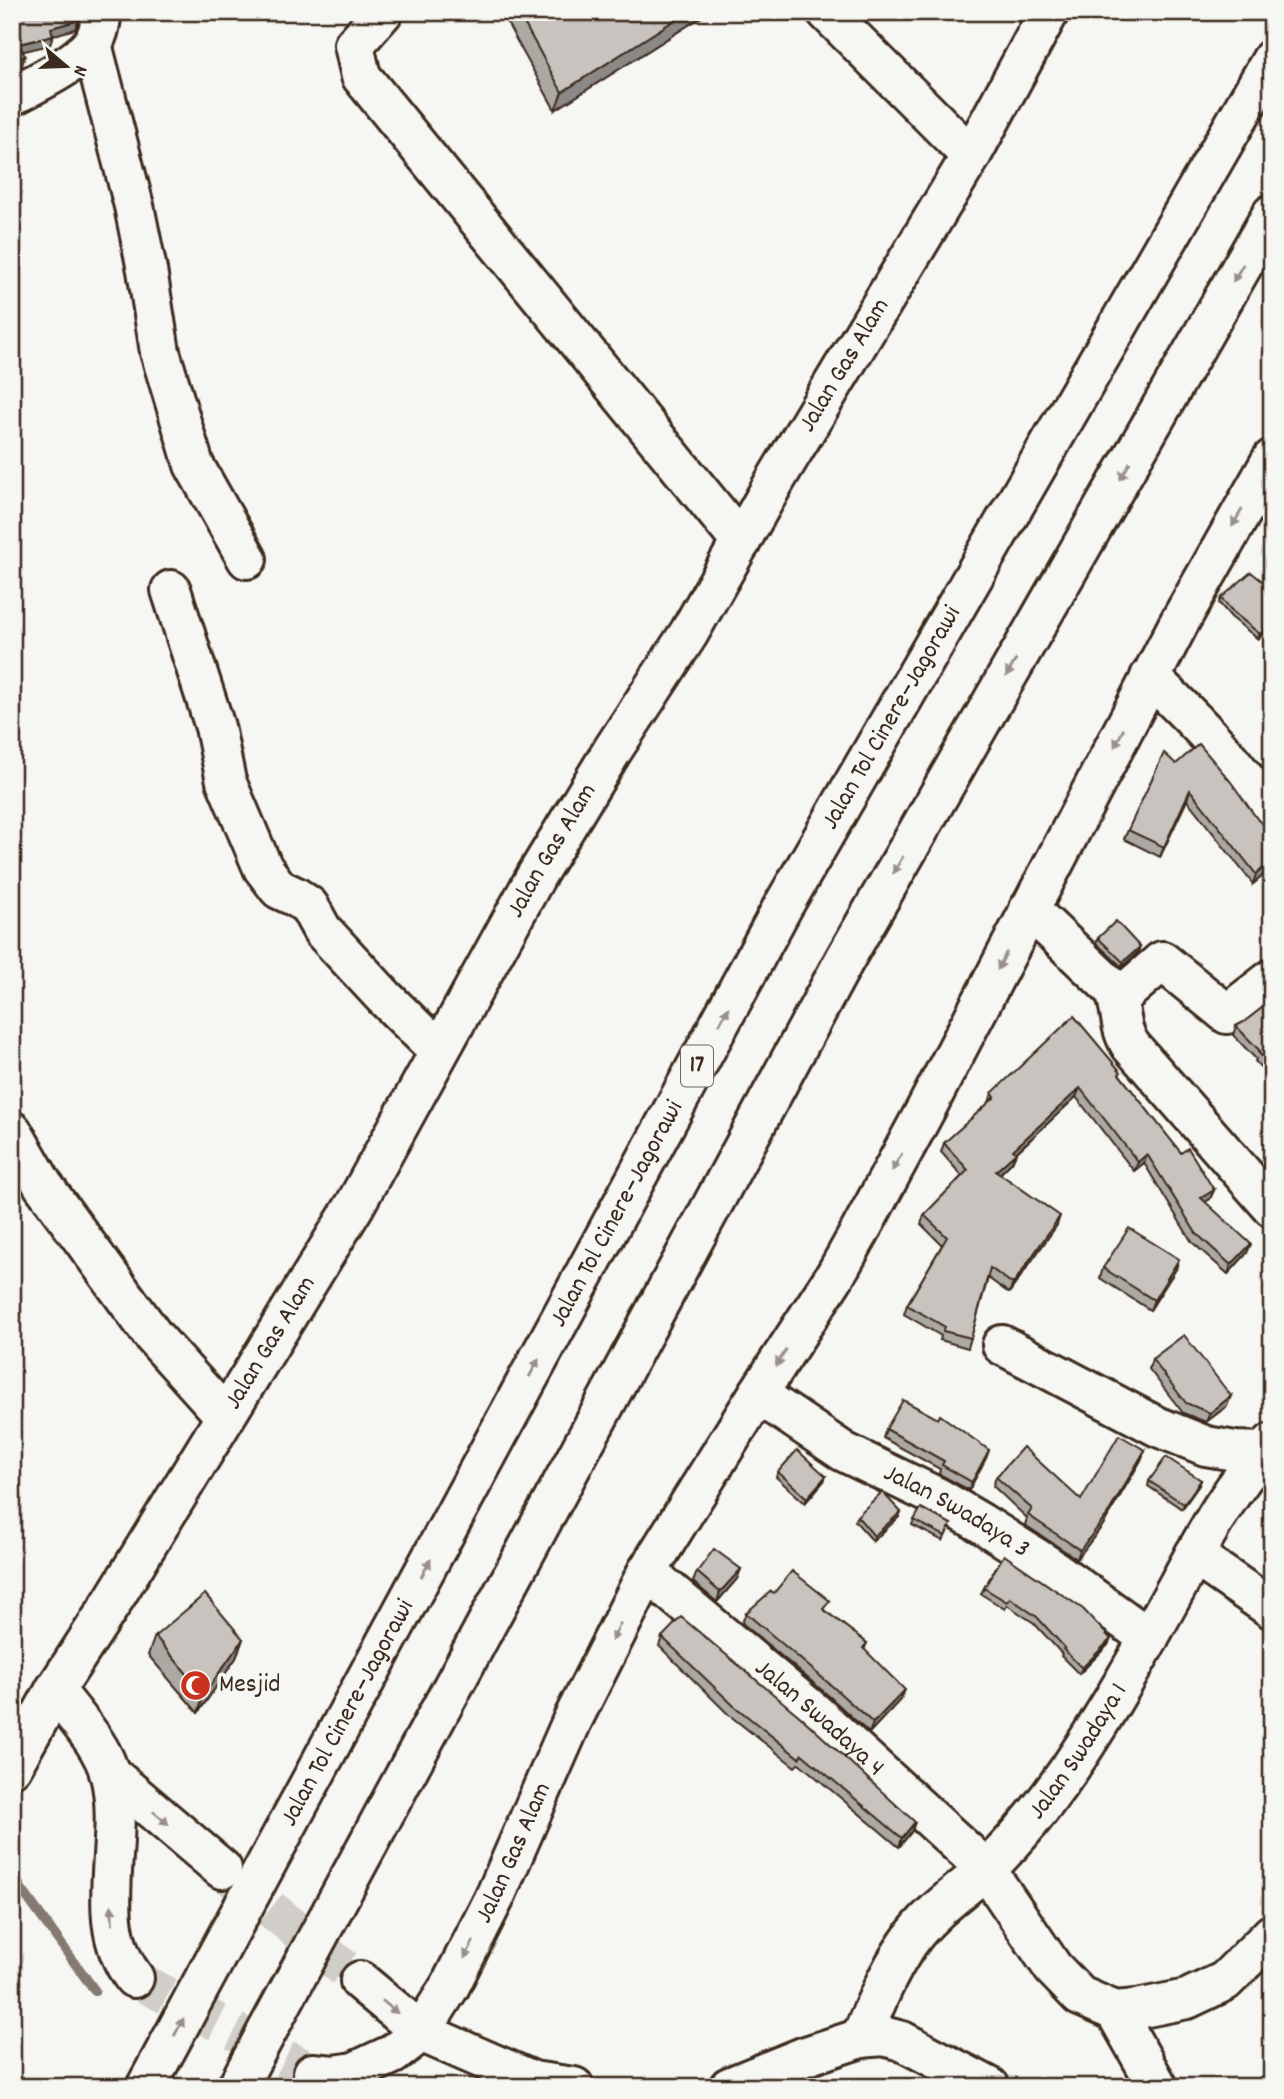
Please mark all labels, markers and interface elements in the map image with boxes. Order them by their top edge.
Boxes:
north arrow [32,32,102,102]
text: N [64,62,93,79]
one-way arrow [1232,264,1244,283]
street label: Jalan Gas Alam [790,291,899,439]
one-way arrow [1119,461,1131,480]
one-way arrow [1231,508,1243,528]
street label: Jalan Tol Cinere–Jagorawi [812,599,971,837]
one-way arrow [1005,659,1018,678]
one-way arrow [1114,728,1125,748]
street label: Jalan Gas Alam [498,776,607,925]
one-way arrow [892,856,904,875]
one-way arrow [997,951,1008,971]
one-way arrow [718,1007,730,1026]
road number: 17 [681,1046,713,1086]
street label: Jalan Tol Cinere–Jagorawi [541,1094,693,1334]
one-way arrow [891,1152,902,1172]
street label: Jalan Gas Alam [216,1269,326,1417]
one-way arrow [774,1348,787,1367]
one-way arrow [528,1358,540,1377]
street label: Jalan Swadaya 3 [877,1455,1037,1568]
one-way arrow [420,1558,432,1578]
street label: Jalan Tol Cinere–Jagorawi [271,1593,424,1833]
one-way arrow [610,1622,622,1642]
street label: Jalan Swadaya 4 [746,1651,892,1786]
place label: Mesjid [219,1667,280,1704]
mosque icon: Mesjid [179,1668,213,1702]
street label: Jalan Swadaya 1 [1020,1676,1137,1828]
street label: Jalan Gas Alam [466,1776,561,1930]
one-way arrow [153,1810,170,1825]
one-way arrow [106,1904,117,1926]
one-way arrow [463,1940,475,1960]
one-way arrow [381,1999,399,2014]
one-way arrow [172,2016,184,2036]

